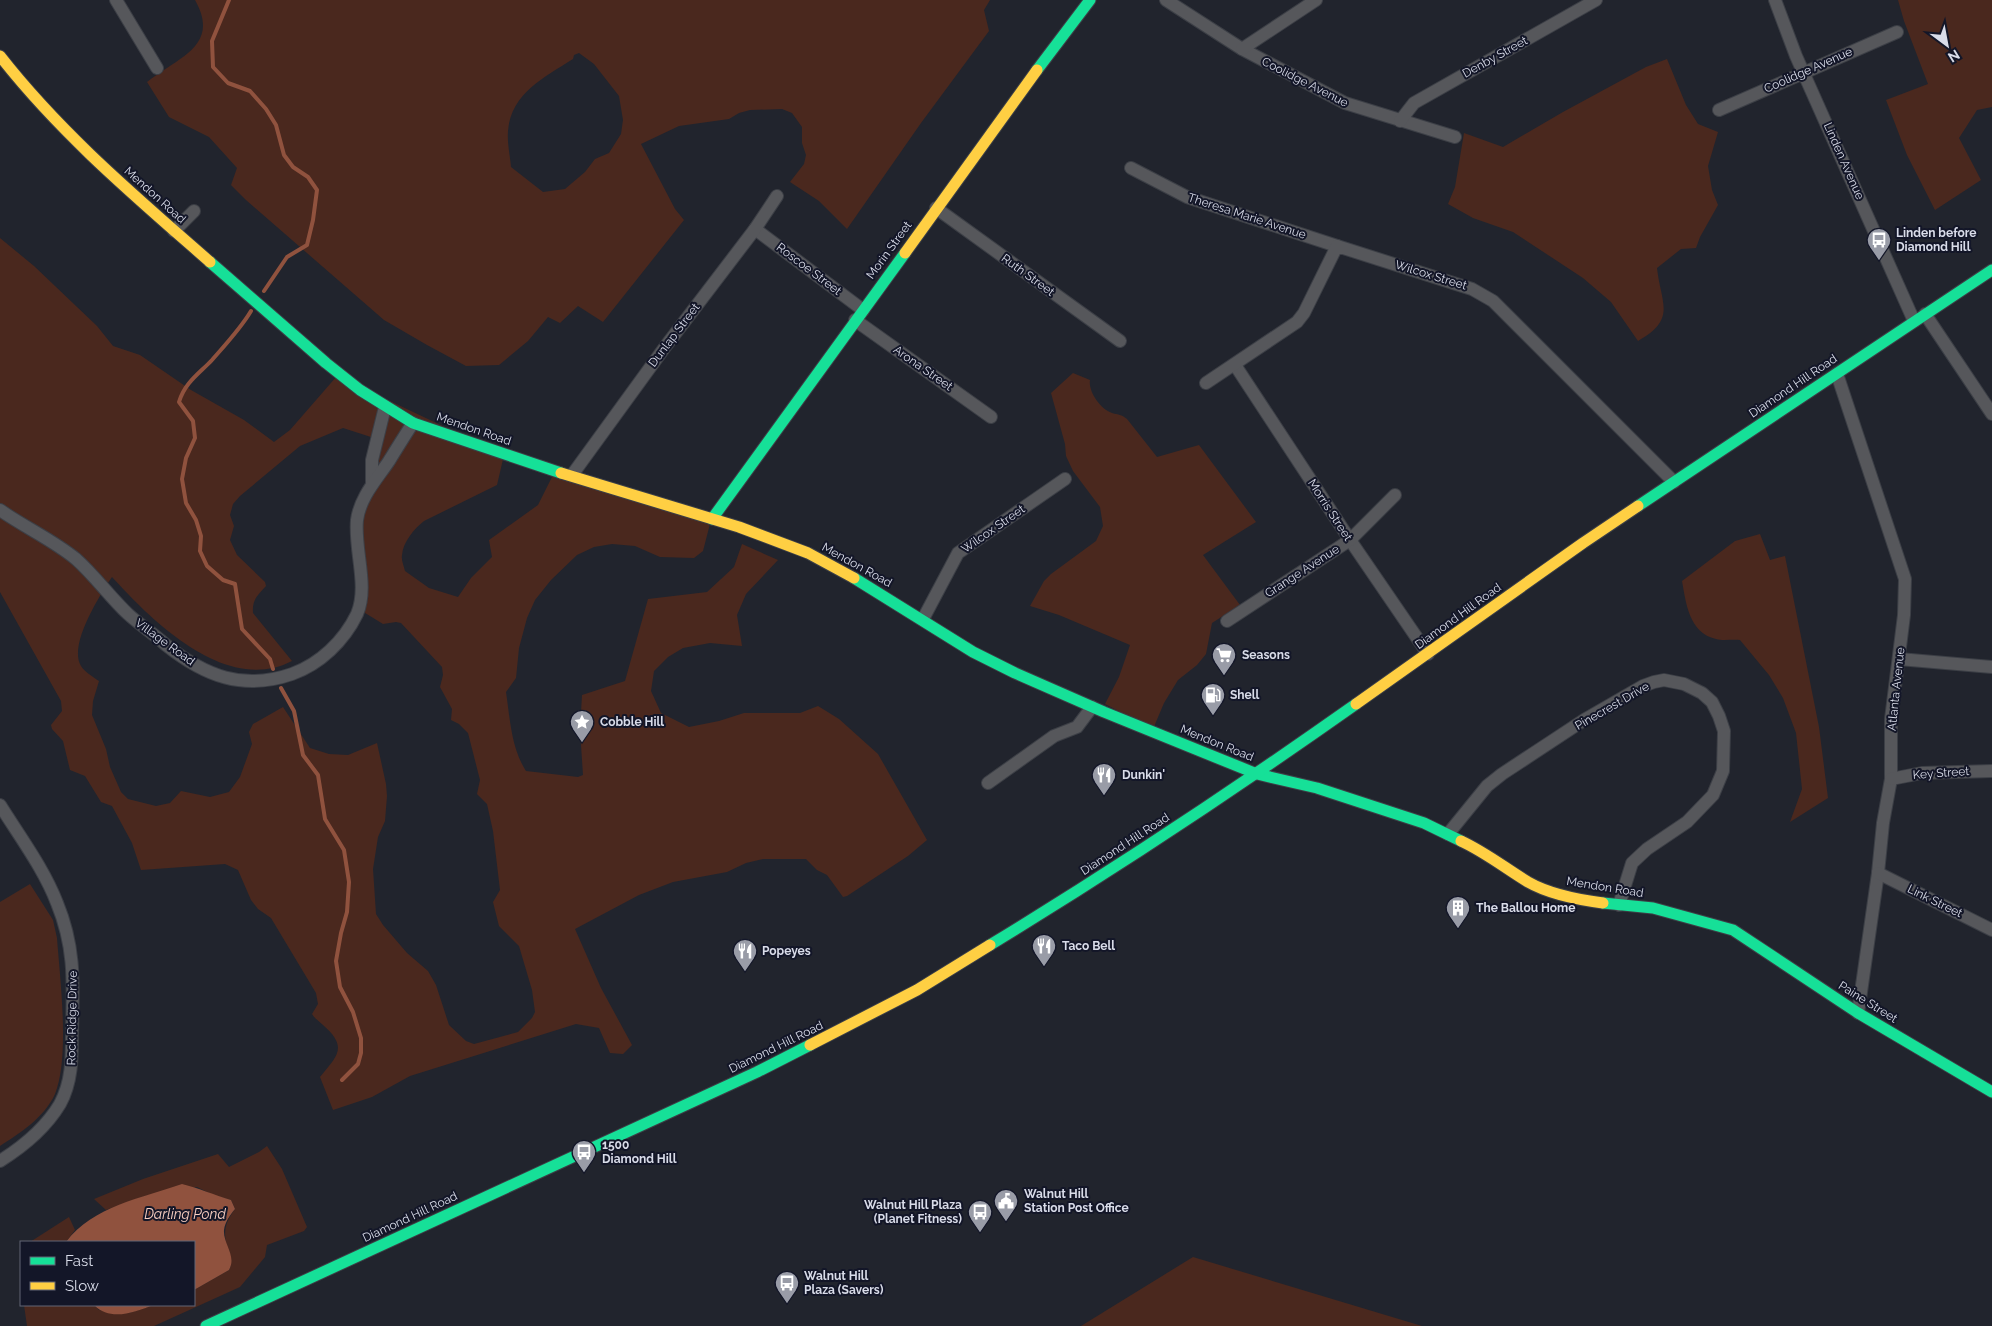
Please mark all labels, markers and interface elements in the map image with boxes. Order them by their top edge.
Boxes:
north arrow [1922,20,1972,70]
street label: Denby Street [1460,33,1530,81]
street label: Coolidge Avenue [1762,44,1854,96]
text: N [1945,46,1963,66]
street label: Coolidge Avenue [1259,54,1351,110]
street label: Linden Avenue [1821,120,1867,202]
street label: Mendon Road [121,164,189,226]
street label: Theresa Marie Avenue [1186,190,1308,242]
street label: Morin Street [863,218,915,282]
place label: Linden before Diamond Hill [1896,226,1977,254]
bus stop icon: Linden before Diamond Hill [1866,227,1892,261]
street label: Roscoe Street [774,240,844,298]
street label: Ruth Street [999,251,1057,299]
street label: Wilcox Street [1393,257,1469,293]
street label: Dunlap Street [645,300,703,370]
street label: Arona Street [891,342,955,394]
street label: Diamond Hill Road [1746,351,1840,421]
street label: Mendon Road [435,410,513,448]
street label: Morris Street [1305,477,1355,543]
street label: Wilcox Street [959,502,1027,556]
street label: Mendon Road [820,540,894,590]
street label: Grange Avenue [1262,542,1342,600]
street label: Diamond Hill Road [1412,580,1504,652]
street label: Village Road [133,616,197,668]
supermarket icon: Seasons [1211,642,1237,676]
street label: Atlanta Avenue [1885,647,1907,731]
place label: Seasons [1242,648,1290,662]
street label: Pinecrest Drive [1572,679,1652,733]
fuel station icon: Shell [1200,682,1226,716]
place label: Shell [1230,688,1260,702]
place icon: Cobble Hill [569,709,595,743]
place label: Cobble Hill [600,715,664,729]
street label: Mendon Road [1178,722,1256,764]
restaurant icon: Dunkin' [1091,762,1117,796]
street label: Key Street [1912,764,1970,782]
place label: Dunkin' [1122,768,1165,782]
street label: Diamond Hill Road [1078,810,1172,878]
street label: Mendon Road [1565,874,1645,900]
street label: Link Street [1905,882,1965,920]
building icon: The Ballou Home [1445,895,1471,929]
place label: The Ballou Home [1476,901,1575,915]
restaurant icon: Taco Bell [1031,933,1057,967]
restaurant icon: Popeyes [732,938,758,972]
place label: Taco Bell [1062,939,1115,953]
place label: Popeyes [762,944,811,958]
street label: Rock Ridge Drive [64,970,80,1066]
street label: Paine Street [1836,978,1900,1026]
street label: Diamond Hill Road [727,1018,825,1076]
place label: 1500 Diamond Hill [602,1138,677,1166]
bus stop icon: 1500 Diamond Hill [571,1139,597,1173]
place label: Walnut Hill Station Post Office [1024,1187,1129,1215]
public building icon: Walnut Hill Station Post Office [993,1188,1019,1222]
street label: Diamond Hill Road [360,1189,460,1245]
place label: Walnut Hill Plaza (Planet Fitness) [864,1198,962,1226]
bus stop icon: Walnut Hill Plaza (Planet Fitness) [967,1199,993,1233]
water label: Darling Pond [144,1206,226,1222]
legend [20,1241,195,1306]
text: Fast [65,1252,93,1270]
place label: Walnut Hill Plaza (Savers) [804,1269,884,1297]
bus stop icon: Walnut Hill Plaza (Savers) [774,1270,800,1304]
text: Slow [65,1277,99,1295]

